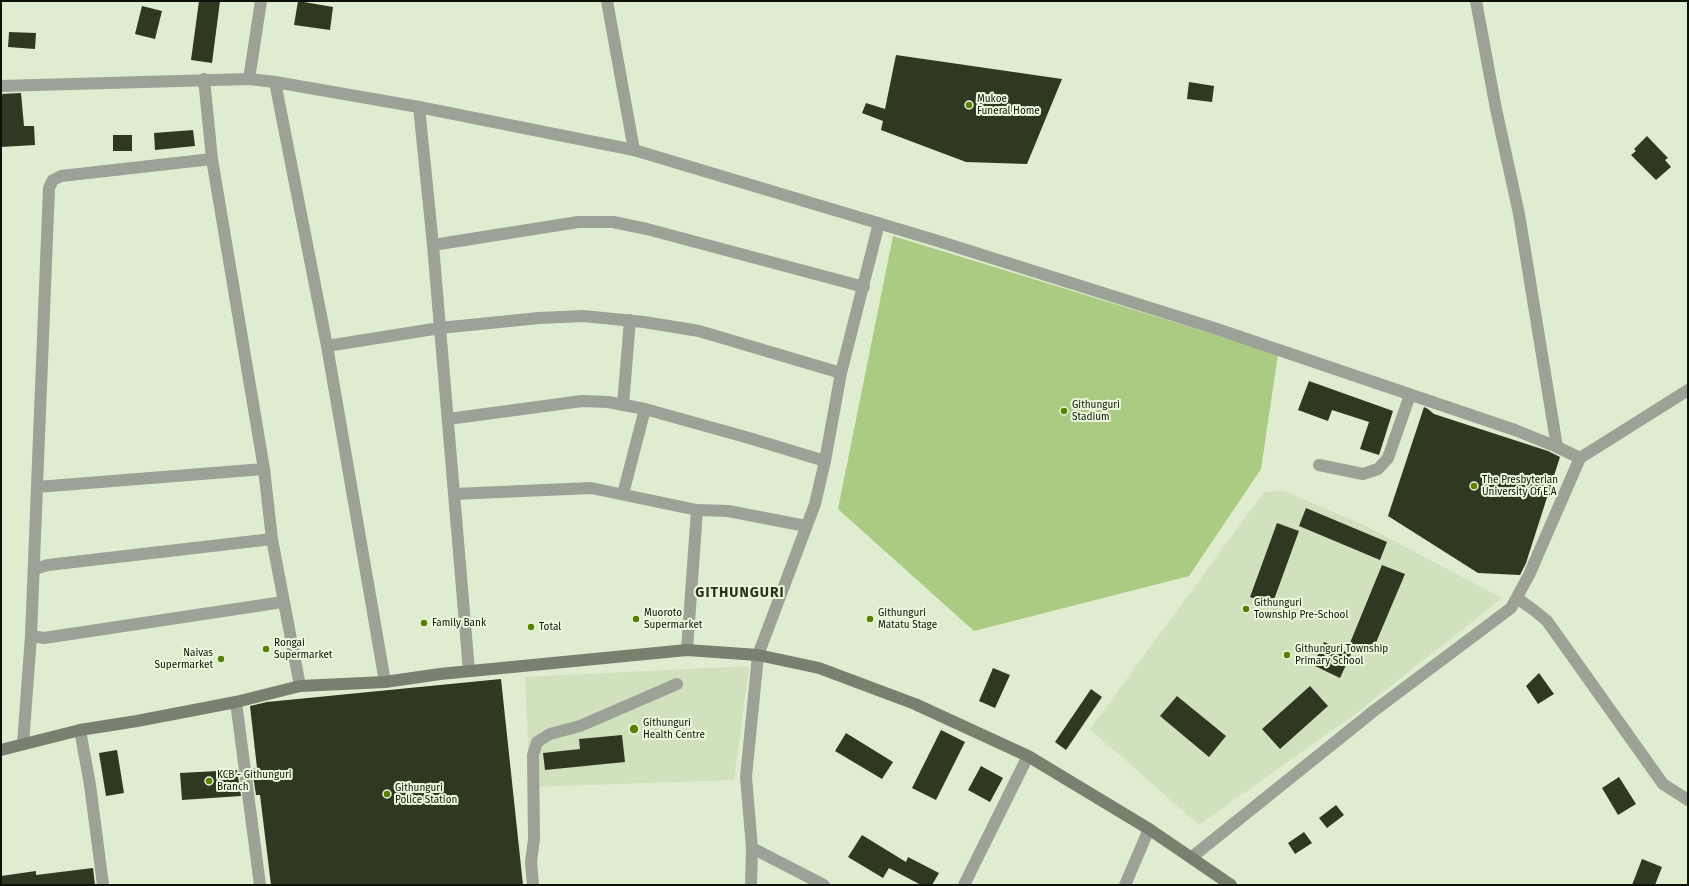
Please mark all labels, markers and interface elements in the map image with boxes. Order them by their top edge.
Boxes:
place label: Mukoe Funeral Home [977,93,1040,116]
marker: Mukoe Funeral Home [964,100,974,110]
place label: Githunguri Stadium [1072,399,1120,422]
marker: Githunguri Stadium [1059,406,1069,416]
place label: The Presbyterian University Of E.A [1482,474,1558,498]
marker: The Presbyterian University Of E.A [1469,481,1479,491]
district label: GITHUNGURI [695,585,785,601]
place label: Githunguri Township Pre-School [1254,597,1348,620]
marker: Githunguri Township Pre-School [1241,604,1251,614]
place label: Muoroto Supermarket [644,607,702,630]
place label: Githunguri Matatu Stage [878,607,937,630]
marker: Muoroto Supermarket [631,614,641,624]
marker: Githunguri Matatu Stage [865,614,875,624]
place label: Family Bank [432,617,486,629]
marker: Family Bank [419,618,429,628]
place label: Total [539,621,561,633]
marker: Total [526,622,536,632]
place label: Rongai Supermarket [274,637,332,660]
place label: Githunguri Township Primary School [1295,643,1388,666]
marker: Rongai Supermarket [261,644,271,654]
place label: Naivas Supermarket [155,647,213,670]
marker: Githunguri Township Primary School [1282,650,1292,660]
marker: Naivas Supermarket [216,654,226,664]
place label: Githunguri Health Centre [643,717,705,740]
marker: Githunguri Health Centre [628,723,640,735]
place label: KCB - Githunguri Branch [217,769,292,792]
marker: KCB - Githunguri Branch [204,776,214,786]
place label: Githunguri Police Station [395,782,457,806]
marker: Githunguri Police Station [382,789,392,799]

